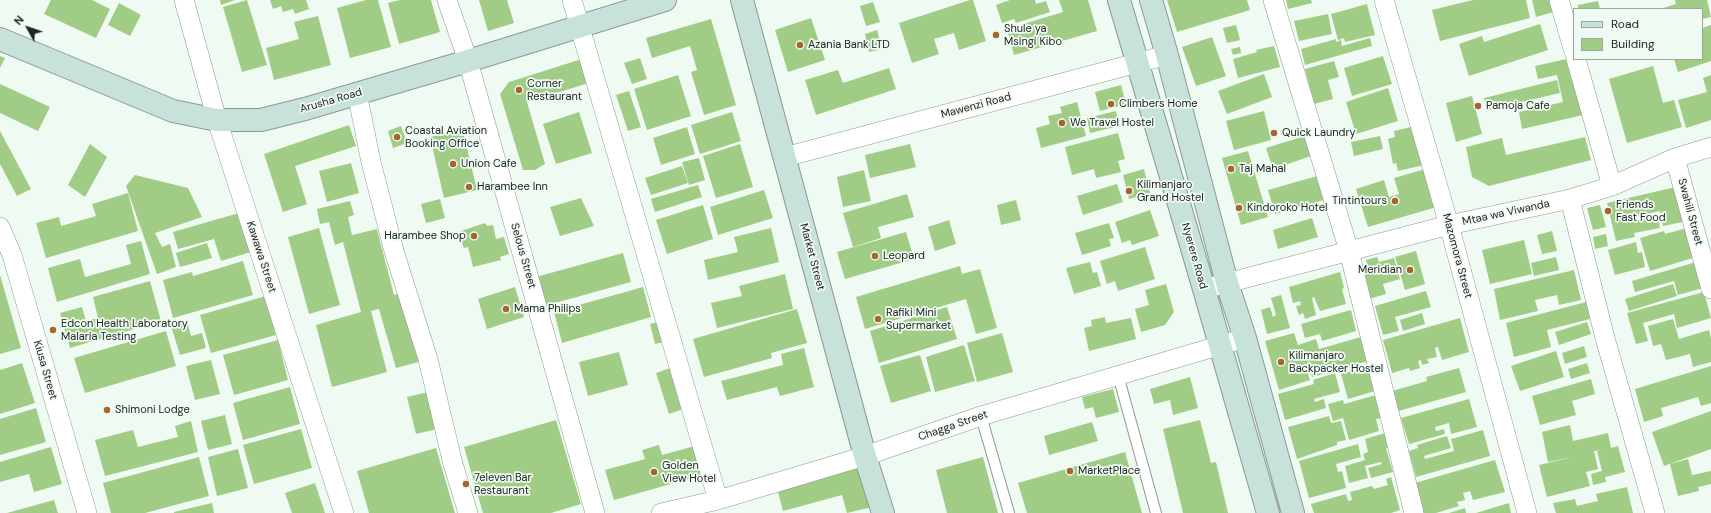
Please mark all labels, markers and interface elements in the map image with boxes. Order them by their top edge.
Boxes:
north arrow [8,8,48,48]
legend [1573,8,1703,60]
text: N [11,13,27,28]
text: Road [1611,16,1639,32]
place label: Shule ya Msingi Kibo [1004,22,1062,48]
marker: Shule ya Msingi Kibo [991,30,1001,40]
text: Building [1611,36,1655,52]
place label: Azania Bank LTD [808,38,890,52]
marker: Azania Bank LTD [795,40,805,50]
place label: Corner Restaurant [527,77,582,103]
marker: Corner Restaurant [514,85,524,95]
street label: Arusha Road [298,86,364,116]
street label: Mawenzi Road [939,90,1013,122]
place label: Climbers Home [1119,97,1197,111]
marker: Climbers Home [1106,99,1116,109]
place label: Pamoja Cafe [1486,99,1550,113]
marker: Pamoja Cafe [1473,101,1483,111]
place label: We Travel Hostel [1070,116,1154,130]
marker: We Travel Hostel [1057,118,1067,128]
place label: Coastal Aviation Booking Office [405,124,487,150]
place label: Quick Laundry [1282,126,1356,140]
marker: Quick Laundry [1269,128,1279,138]
marker: Coastal Aviation Booking Office [392,132,402,142]
place label: Union Cafe [461,157,517,171]
marker: Union Cafe [448,159,458,169]
place label: Taj Mahal [1239,162,1286,176]
marker: Taj Mahal [1226,164,1236,174]
street label: Swahili Street [1675,177,1705,247]
place label: Kilimanjaro Grand Hostel [1137,178,1204,204]
place label: Harambee Inn [477,180,548,194]
marker: Harambee Inn [464,182,474,192]
marker: Kilimanjaro Grand Hostel [1124,186,1134,196]
place label: Tintintours [1332,194,1387,208]
marker: Tintintours [1390,196,1400,206]
street label: Mtaa wa Viwanda [1461,197,1551,229]
place label: Friends Fast Food [1616,198,1666,224]
place label: Kindoroko Hotel [1247,201,1327,215]
marker: Kindoroko Hotel [1234,203,1244,213]
marker: Friends Fast Food [1603,206,1613,216]
street label: Mazomora Street [1439,212,1475,300]
street label: Kawawa Street [243,220,279,294]
street label: Nyerere Road [1178,221,1210,291]
street label: Selous Street [507,222,539,290]
street label: Market Street [797,222,827,292]
place label: Harambee Shop [384,229,466,243]
marker: Harambee Shop [469,231,479,241]
place label: Leopard [883,249,925,263]
marker: Leopard [870,251,880,261]
place label: Meridian [1358,263,1402,277]
marker: Meridian [1405,265,1415,275]
place label: Mama Philips [514,302,581,316]
marker: Mama Philips [501,304,511,314]
place label: Rafiki Mini Supermarket [886,306,951,332]
marker: Rafiki Mini Supermarket [873,314,883,324]
place label: Edcon Health Laboratory Malaria Testing [61,317,188,343]
marker: Edcon Health Laboratory Malaria Testing [48,325,58,335]
street label: Kiusa Street [30,339,60,401]
place label: Kilimanjaro Backpacker Hostel [1289,349,1383,375]
marker: Kilimanjaro Backpacker Hostel [1276,357,1286,367]
place label: Shimoni Lodge [115,403,190,417]
marker: Shimoni Lodge [102,405,112,415]
street label: Chagga Street [917,408,989,444]
place label: Golden View Hotel [662,459,716,485]
place label: MarketPlace [1078,464,1140,478]
marker: MarketPlace [1065,466,1075,476]
marker: Golden View Hotel [649,467,659,477]
place label: 7eleven Bar Restaurant [474,471,532,497]
marker: 7eleven Bar Restaurant [461,479,471,489]

